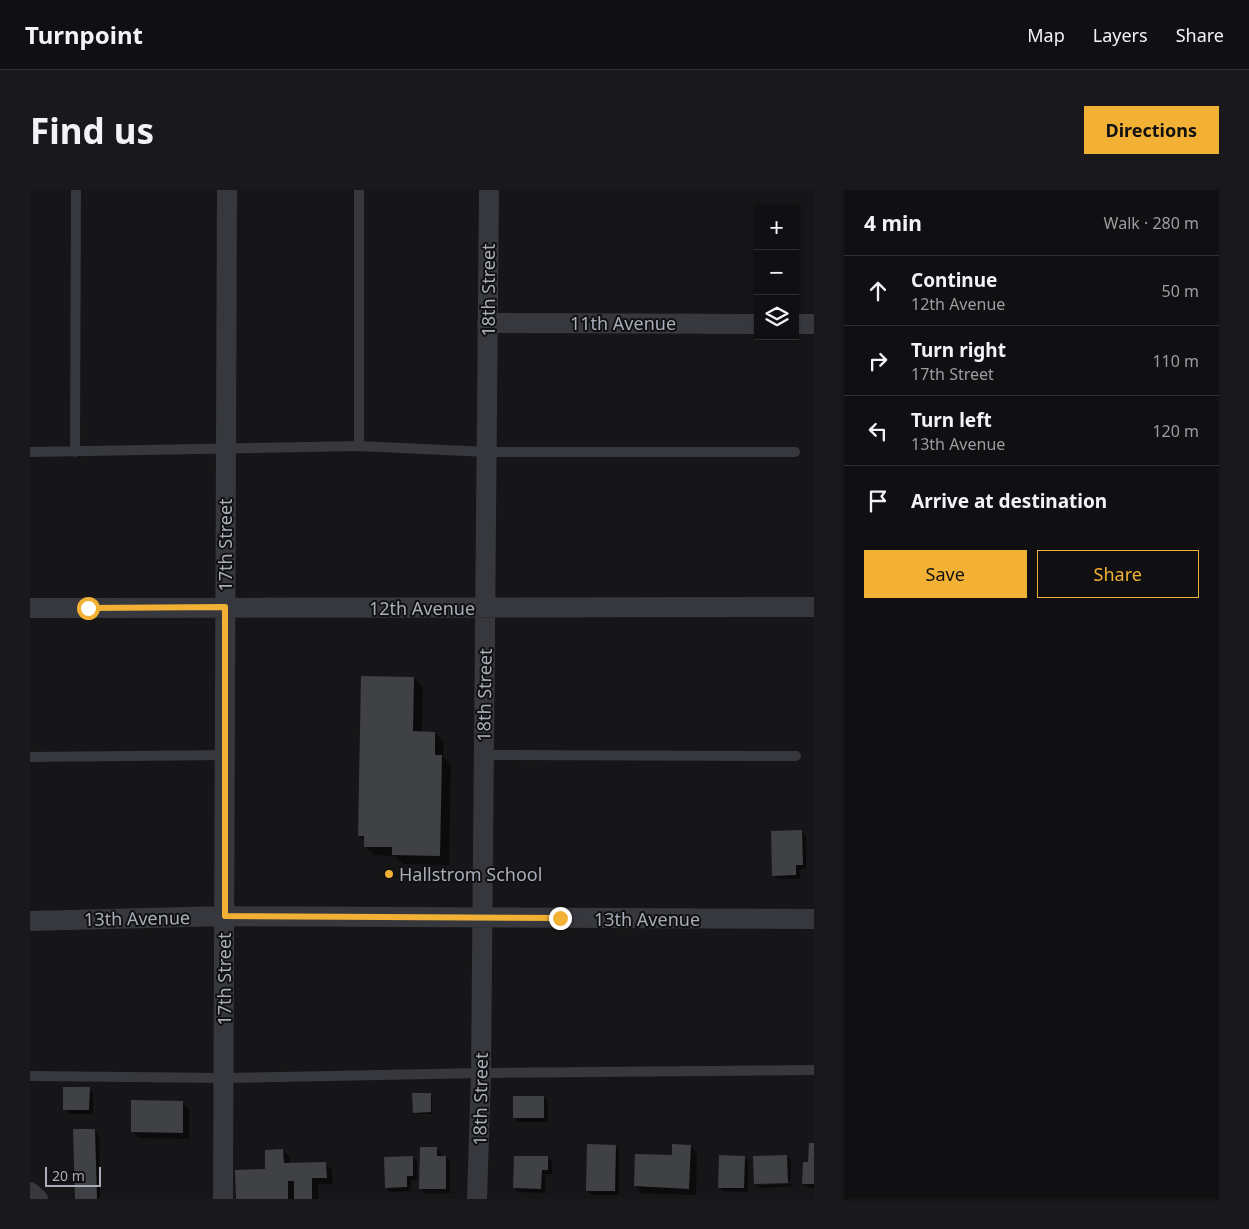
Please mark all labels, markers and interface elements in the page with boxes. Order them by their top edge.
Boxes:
text: Turnpoint [25,18,143,51]
text: Map [1027,23,1065,47]
text: Layers [1093,23,1148,47]
text: Share [1176,23,1224,47]
button: Directions [1084,106,1219,154]
text: Find us [30,107,154,154]
map controls [754,205,799,340]
button: + [754,205,799,250]
text: 4 min [864,209,922,237]
text: Walk · 280 m [1104,212,1199,234]
street label: 18th Street [476,243,500,337]
button: − [754,250,799,295]
text: Continue [911,267,997,293]
icon: ahead [864,277,892,305]
text: 50 m [1162,280,1199,302]
text: 12th Avenue [911,293,1005,315]
button: layers [754,295,799,340]
street label: 11th Avenue [570,311,676,335]
text: Turn right [911,337,1006,363]
icon: right [864,347,892,375]
text: 110 m [1152,350,1199,372]
text: 17th Street [911,363,994,385]
text: Turn left [911,407,992,433]
icon: left [864,417,892,445]
text: 120 m [1152,420,1199,442]
text: 13th Avenue [911,433,1005,455]
icon: arrive [864,487,892,515]
text: Arrive at destination [911,488,1107,514]
street label: 17th Street [213,498,237,592]
button: Save [864,550,1027,598]
button: Share [1037,550,1199,598]
street label: 12th Avenue [369,596,475,620]
route start [77,597,100,620]
street label: 18th Street [471,648,497,742]
place label: Hallstrom School [399,862,542,886]
marker: Hallstrom School [383,868,395,880]
street label: 13th Avenue [84,905,190,931]
route end [549,907,572,930]
street label: 13th Avenue [594,907,700,931]
street label: 17th Street [212,932,236,1026]
street label: 18th Street [467,1052,493,1146]
scale bar [45,1164,101,1187]
text: 20 m [52,1166,85,1185]

